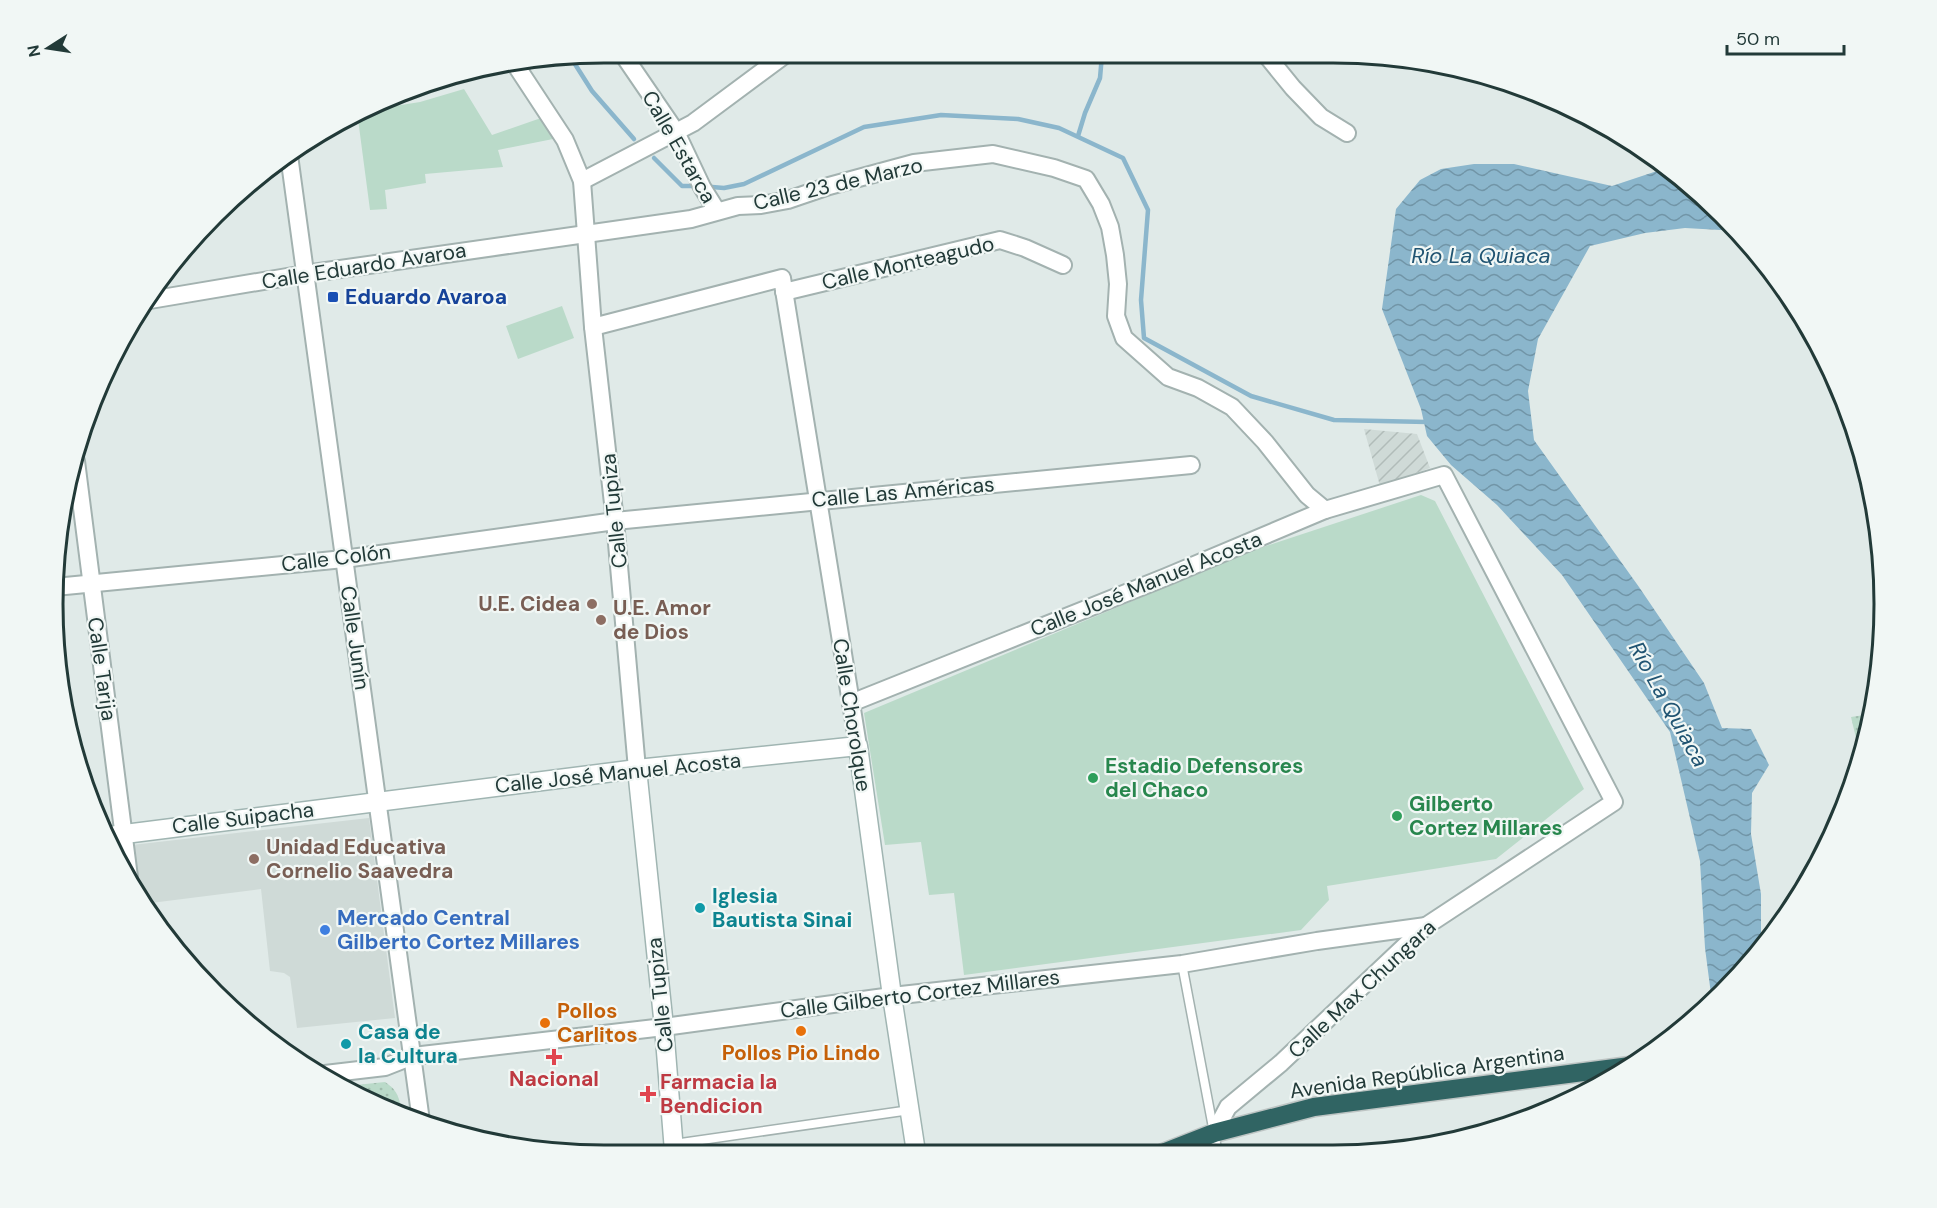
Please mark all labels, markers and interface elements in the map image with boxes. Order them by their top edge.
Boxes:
north arrow [18,18,78,78]
scale bar [1727,18,1844,56]
text: 50 m [1736,27,1780,51]
text: N [22,43,45,59]
street label: Calle Estarca [635,86,723,208]
street label: Calle 23 de Marzo [751,151,925,217]
street label: Calle Monteagudo [819,230,997,296]
street label: Calle Eduardo Avaroa [260,236,468,296]
water label: Río La Quiaca [1411,241,1551,270]
place label: Eduardo Avaroa [345,283,507,311]
marker: Eduardo Avaroa [326,290,340,304]
street label: Calle Tupiza [594,452,634,570]
street label: Calle Las Américas [810,470,996,514]
street label: Calle José Manuel Acosta [1026,525,1266,643]
street label: Calle Colón [280,537,392,579]
street label: Calle Junín [334,584,376,692]
place label: U.E. Cidea [478,590,580,618]
place label: U.E. Amor de Dios [613,594,711,646]
marker: U.E. Cidea [585,597,599,611]
marker: U.E. Amor de Dios [594,613,608,627]
street label: Calle Tarija [81,615,123,723]
street label: Calle Chorolque [826,636,878,794]
water label: Río La Quiaca [1622,636,1715,772]
street label: Calle José Manuel Acosta [494,746,742,800]
place label: Estadio Defensores del Chaco [1105,752,1303,804]
marker: Estadio Defensores del Chaco [1086,771,1100,785]
place label: Gilberto Cortez Millares [1409,790,1563,842]
street label: Calle Suipacha [170,795,316,841]
marker: Gilberto Cortez Millares [1390,809,1404,823]
place label: Unidad Educativa Cornelio Saavedra [266,833,453,885]
marker: Unidad Educativa Cornelio Saavedra [247,852,261,866]
place label: Iglesia Bautista Sinai [712,882,852,934]
marker: Iglesia Bautista Sinai [693,901,707,915]
place label: Mercado Central Gilberto Cortez Millares [337,904,580,956]
street label: Calle Max Chungara [1282,913,1442,1065]
marker: Mercado Central Gilberto Cortez Millares [318,923,332,937]
street label: Calle Tupiza [640,936,680,1054]
street label: Calle Gilberto Cortez Millares [779,963,1061,1025]
place label: Pollos Carlitos [557,997,638,1049]
marker: Pollos Carlitos [538,1016,552,1030]
place label: Casa de la Cultura [358,1018,458,1070]
marker: Pollos Pio Lindo [794,1024,808,1038]
marker: Casa de la Cultura [339,1037,353,1051]
place label: Pollos Pio Lindo [722,1039,880,1067]
street label: Avenida República Argentina [1288,1039,1566,1105]
marker: Nacional [547,1050,561,1064]
place label: Nacional [509,1065,599,1093]
place label: Farmacia la Bendicion [660,1068,777,1120]
marker: Farmacia la Bendicion [641,1087,655,1101]

